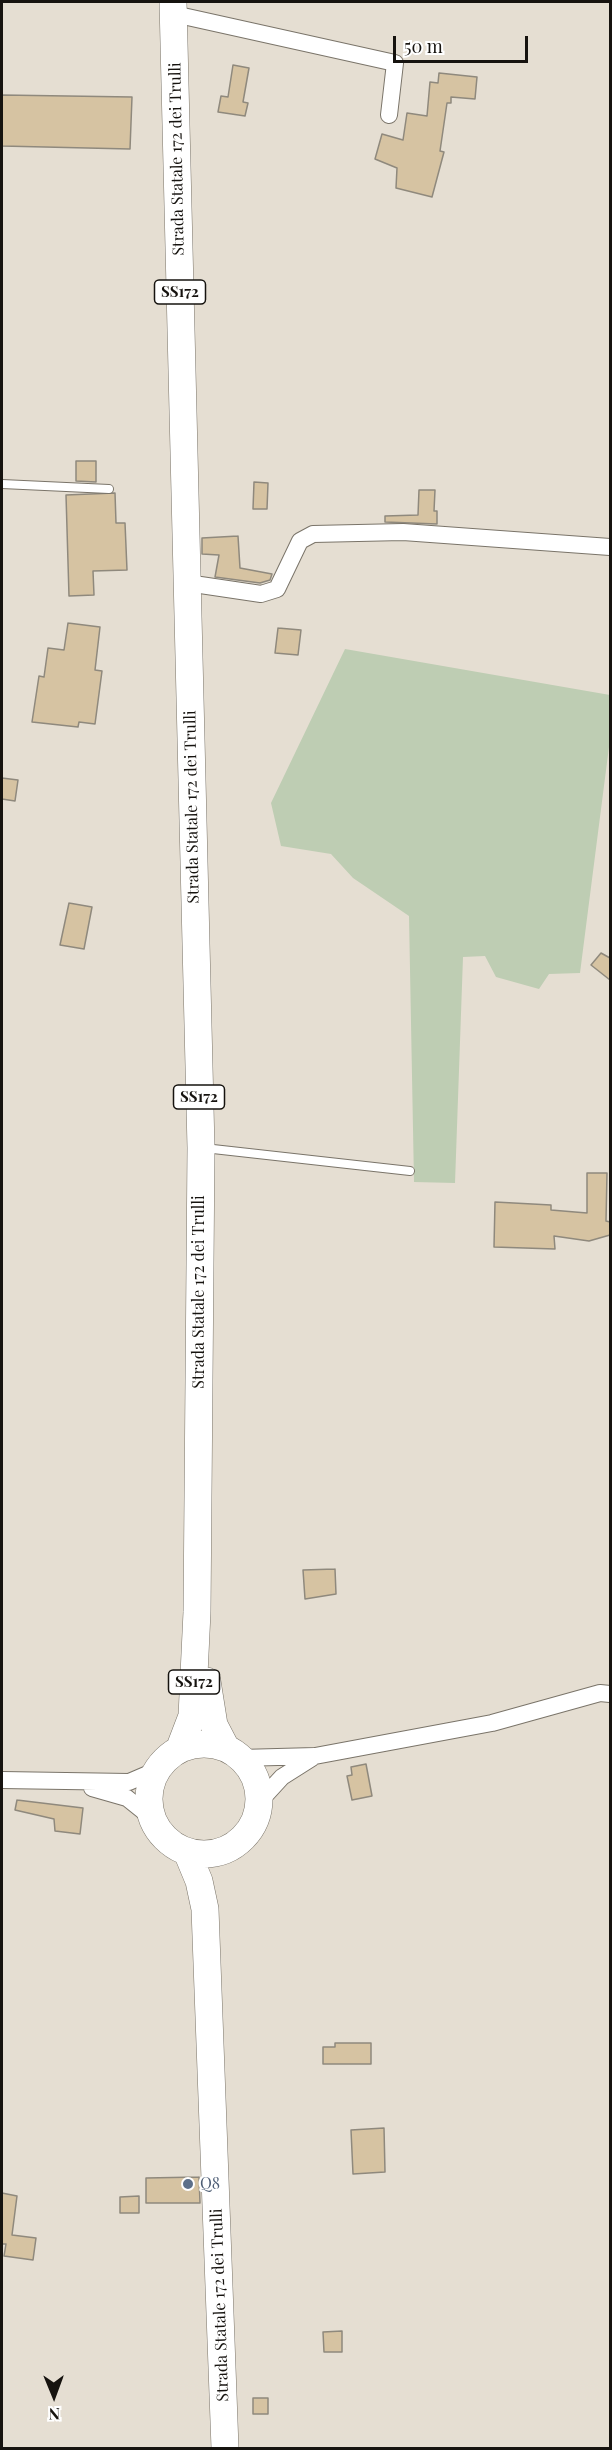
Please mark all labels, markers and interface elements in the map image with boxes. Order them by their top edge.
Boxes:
scale bar [396,24,531,62]
text: 50 m [404,34,443,58]
street label: Strada Statale 172 dei Trulli [166,62,188,256]
road number: SS172 [154,280,206,304]
street label: Strada Statale 172 dei Trulli [181,710,203,904]
road number: SS172 [174,1085,224,1109]
street label: Strada Statale 172 dei Trulli [189,1195,209,1389]
road number: SS172 [168,1670,220,1694]
place label: Q8 [200,2174,220,2194]
marker: Q8 [181,2177,195,2191]
street label: Strada Statale 172 dei Trulli [207,2208,233,2402]
north arrow [24,2366,84,2426]
text: N [48,2404,60,2425]

